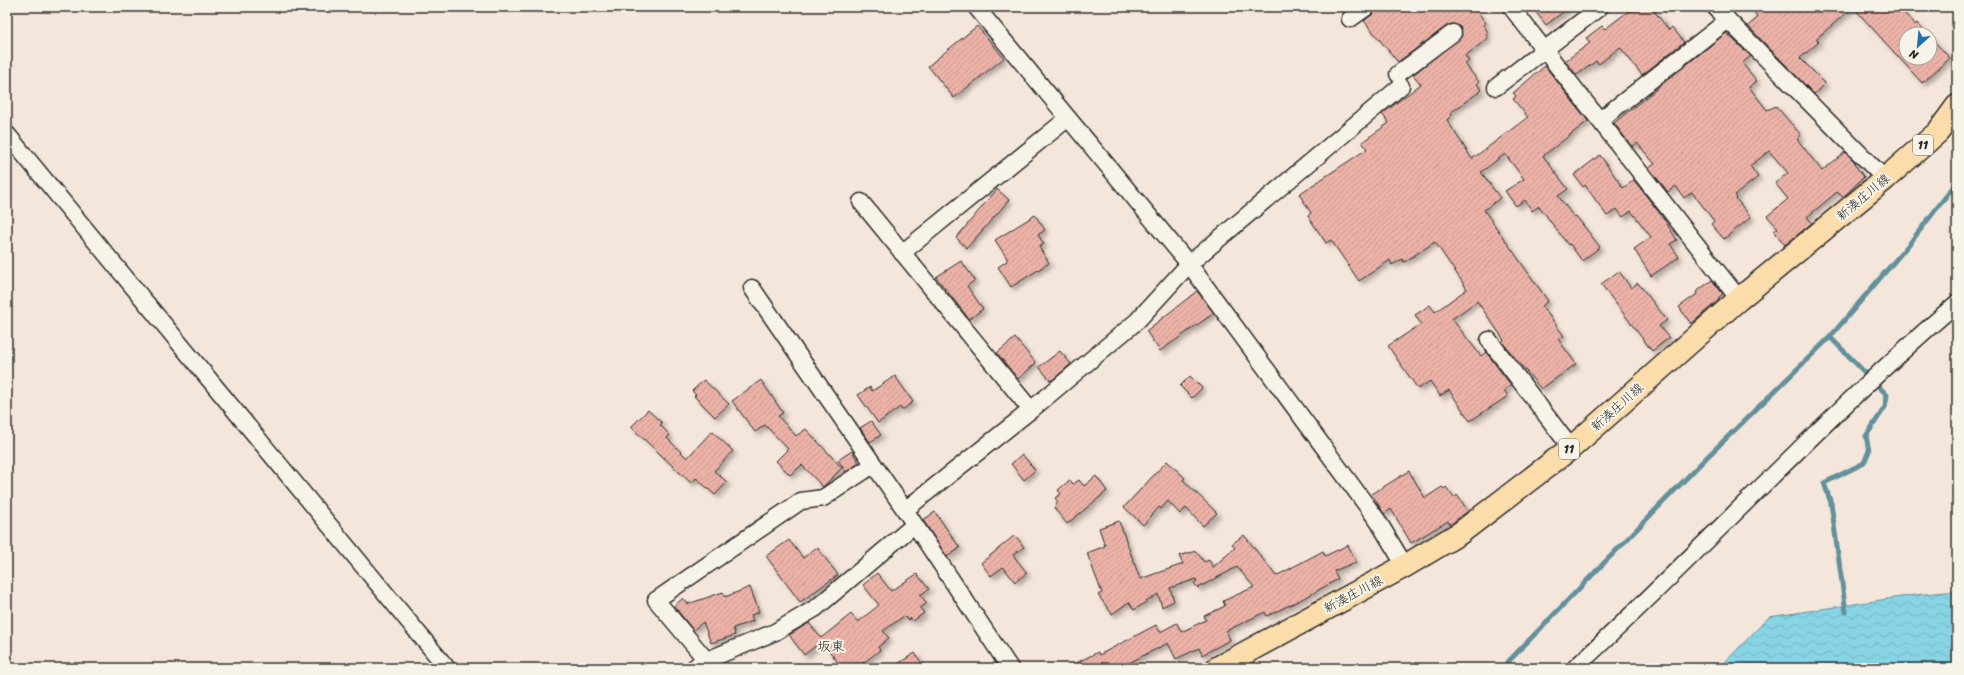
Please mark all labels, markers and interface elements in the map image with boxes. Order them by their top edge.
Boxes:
north arrow [1898,26,1938,66]
text: N [1906,44,1922,65]
road number: 11 [1913,135,1933,155]
street label: 新湊庄川線 [1831,167,1896,227]
street label: 新湊庄川線 [1585,376,1650,437]
road number: 11 [1559,439,1579,459]
street label: 新湊庄川線 [1319,568,1388,619]
district label: 坂東 [817,634,845,659]

